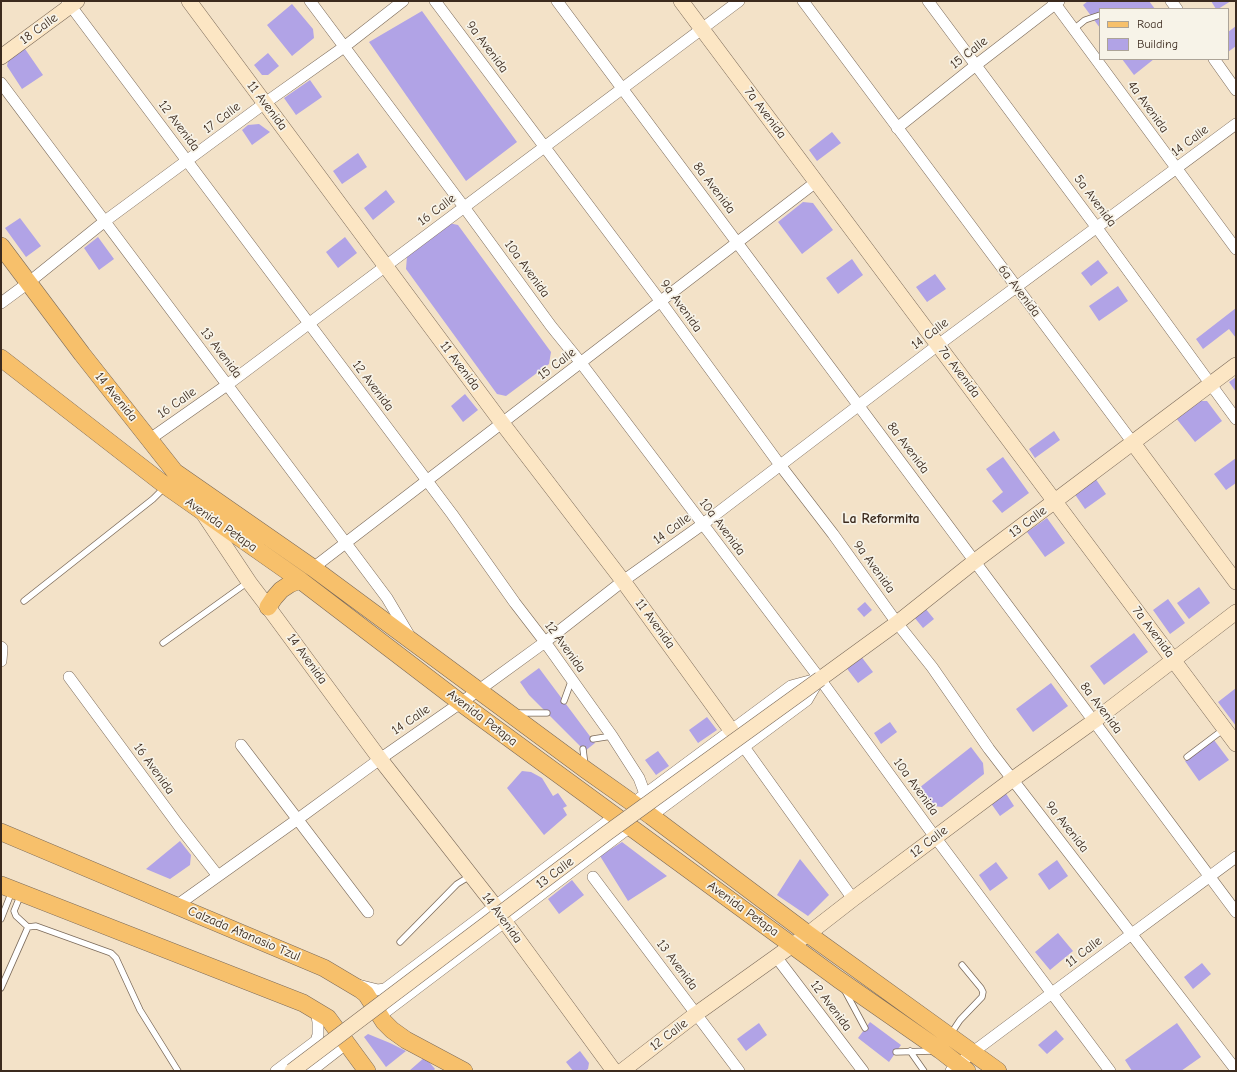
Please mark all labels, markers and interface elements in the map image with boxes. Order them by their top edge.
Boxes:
legend [1099,8,1229,60]
street label: 18 Calle [17,10,61,48]
text: Road [1137,17,1163,31]
street label: 9a Avenida [462,18,512,76]
street label: 15 Calle [947,33,991,73]
text: Building [1137,37,1178,51]
street label: 11 Avenida [243,78,291,134]
street label: 4a Avenida [1124,78,1172,136]
street label: 7a Avenida [741,84,789,142]
street label: 12 Avenida [155,98,203,154]
street label: 17 Calle [200,99,244,137]
street label: 14 Calle [1168,122,1212,160]
street label: 8a Avenida [689,159,739,217]
street label: 5a Avenida [1070,172,1120,230]
street label: 16 Calle [415,191,459,229]
street label: 10a Avenida [501,237,553,301]
street label: 6a Avenida [994,262,1044,320]
street label: 9a Avenida [657,277,705,335]
street label: 14 Calle [908,315,952,353]
street label: 13 Avenida [197,325,245,381]
street label: 11 Avenida [436,338,484,394]
street label: 7a Avenida [935,343,983,401]
street label: 15 Calle [535,345,579,383]
street label: 12 Avenida [349,358,397,414]
street label: 14 Avenida [91,369,141,425]
street label: 16 Calle [155,384,199,422]
street label: 8a Avenida [883,419,933,477]
street label: Avenida Petapa [182,494,260,556]
street label: 10a Avenida [696,496,748,558]
street label: 13 Calle [1006,503,1050,541]
street label: 14 Calle [650,510,694,548]
district label: La Reformita [842,511,920,527]
street label: 9a Avenida [850,538,898,596]
street label: 11 Avenida [632,596,678,652]
street label: 7a Avenida [1129,603,1177,661]
street label: 12 Avenida [541,618,589,676]
street label: 14 Avenida [283,631,331,687]
street label: 8a Avenida [1076,679,1126,737]
street label: Avenida Petapa [444,686,520,750]
street label: 14 Calle [389,702,433,738]
street label: 16 Avenida [130,740,178,798]
street label: 10a Avenida [890,755,942,819]
street label: 9a Avenida [1042,798,1092,856]
street label: 12 Calle [907,823,951,861]
street label: 13 Calle [533,854,577,892]
street label: Avenida Petapa [704,878,782,940]
street label: 14 Avenida [478,890,526,946]
street label: Calzada Atanasio Tzul [185,903,303,965]
street label: 11 Calle [1063,933,1105,971]
street label: 13 Avenida [653,937,701,993]
street label: 12 Avenida [807,978,855,1034]
street label: 12 Calle [647,1016,691,1054]

